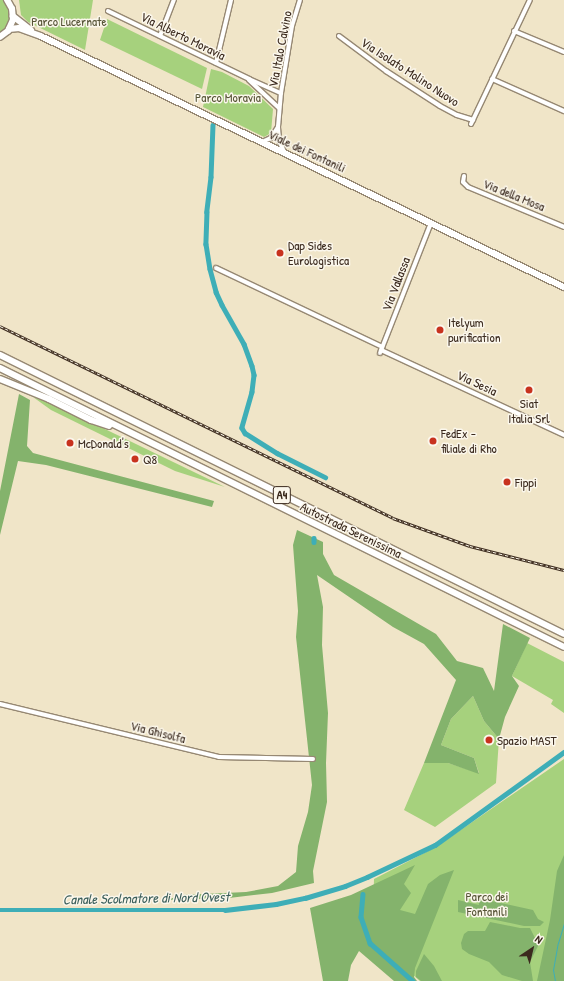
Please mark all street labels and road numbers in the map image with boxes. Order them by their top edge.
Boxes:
street label: Via Alberto Moravia [138,9,228,63]
street label: Via Italo Calvino [265,9,295,89]
street label: Via Isolato Molino Nuovo [358,34,462,110]
street label: Viale dei Fontanili [266,126,348,176]
street label: Via della Mosa [481,176,547,214]
street label: Via Vallassa [379,255,413,313]
street label: Via Sesia [454,367,500,399]
road number: A4 [272,485,292,505]
street label: Autostrada Serenissima [298,499,404,561]
street label: Via Ghisolfa [129,718,187,746]

